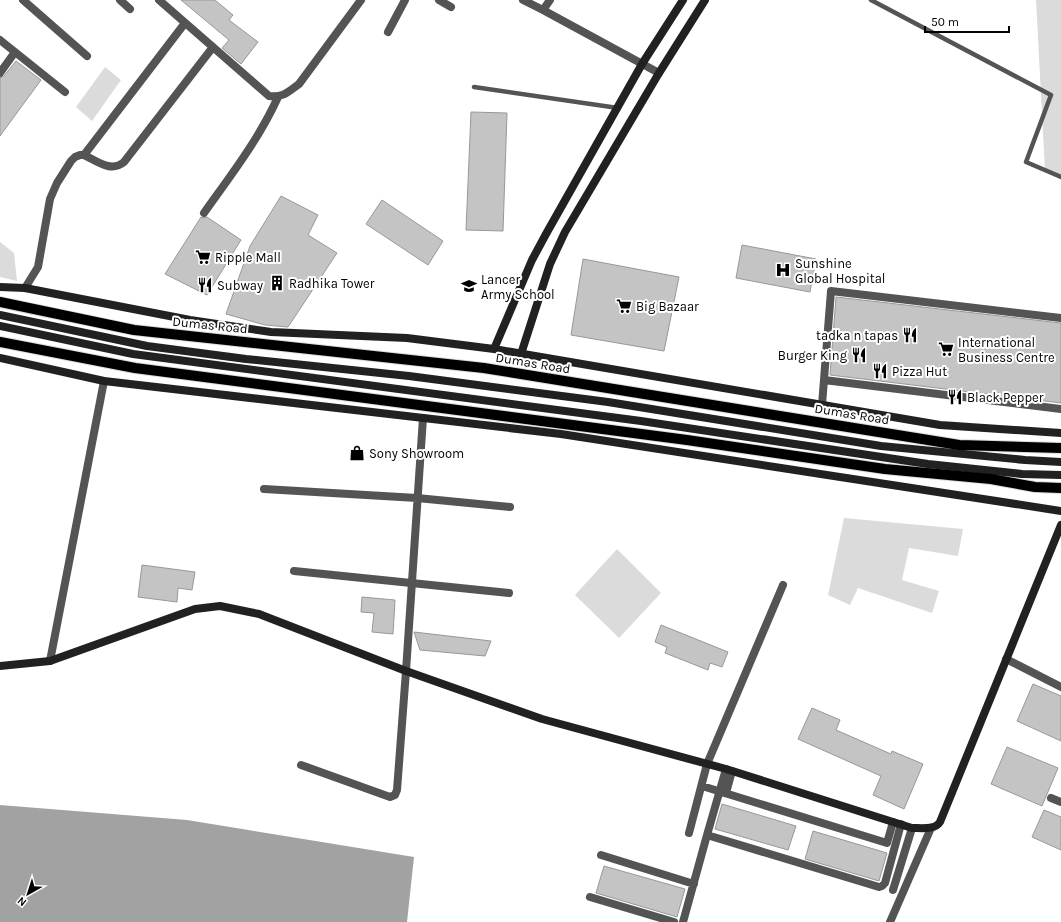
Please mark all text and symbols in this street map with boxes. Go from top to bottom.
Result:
scale bar [925,8,1009,34]
text: 50 m [931,15,959,29]
supermarket icon: Ripple Mall [194,248,212,266]
place label: Ripple Mall [215,250,281,265]
place label: Sunshine Global Hospital [795,256,886,286]
hospital icon: Sunshine Global Hospital [774,261,792,279]
place label: Lancer Army School [481,272,555,302]
building icon: Radhika Tower [268,274,286,292]
restaurant icon: Subway [196,276,214,294]
place label: Radhika Tower [289,276,375,291]
school or university icon: Lancer Army School [460,277,478,295]
place label: Subway [217,278,263,293]
supermarket icon: Big Bazaar [615,297,633,315]
place label: Big Bazaar [636,299,699,314]
street label: Dumas Road [172,314,248,336]
restaurant icon: tadka n tapas [901,326,919,344]
place label: tadka n tapas [816,328,898,343]
place label: International Business Centre [958,335,1055,365]
supermarket icon: International Business Centre [937,340,955,358]
restaurant icon: Burger King [850,346,868,364]
place label: Burger King [778,348,848,363]
street label: Dumas Road [494,350,572,376]
restaurant icon: Pizza Hut [871,362,889,380]
place label: Pizza Hut [892,364,947,379]
restaurant icon: Black Pepper [946,388,964,406]
place label: Black Pepper [967,390,1044,405]
street label: Dumas Road [813,401,891,427]
shop icon: Sony Showroom [348,444,366,462]
place label: Sony Showroom [369,446,464,461]
north arrow [8,874,48,914]
text: N [15,894,29,909]

